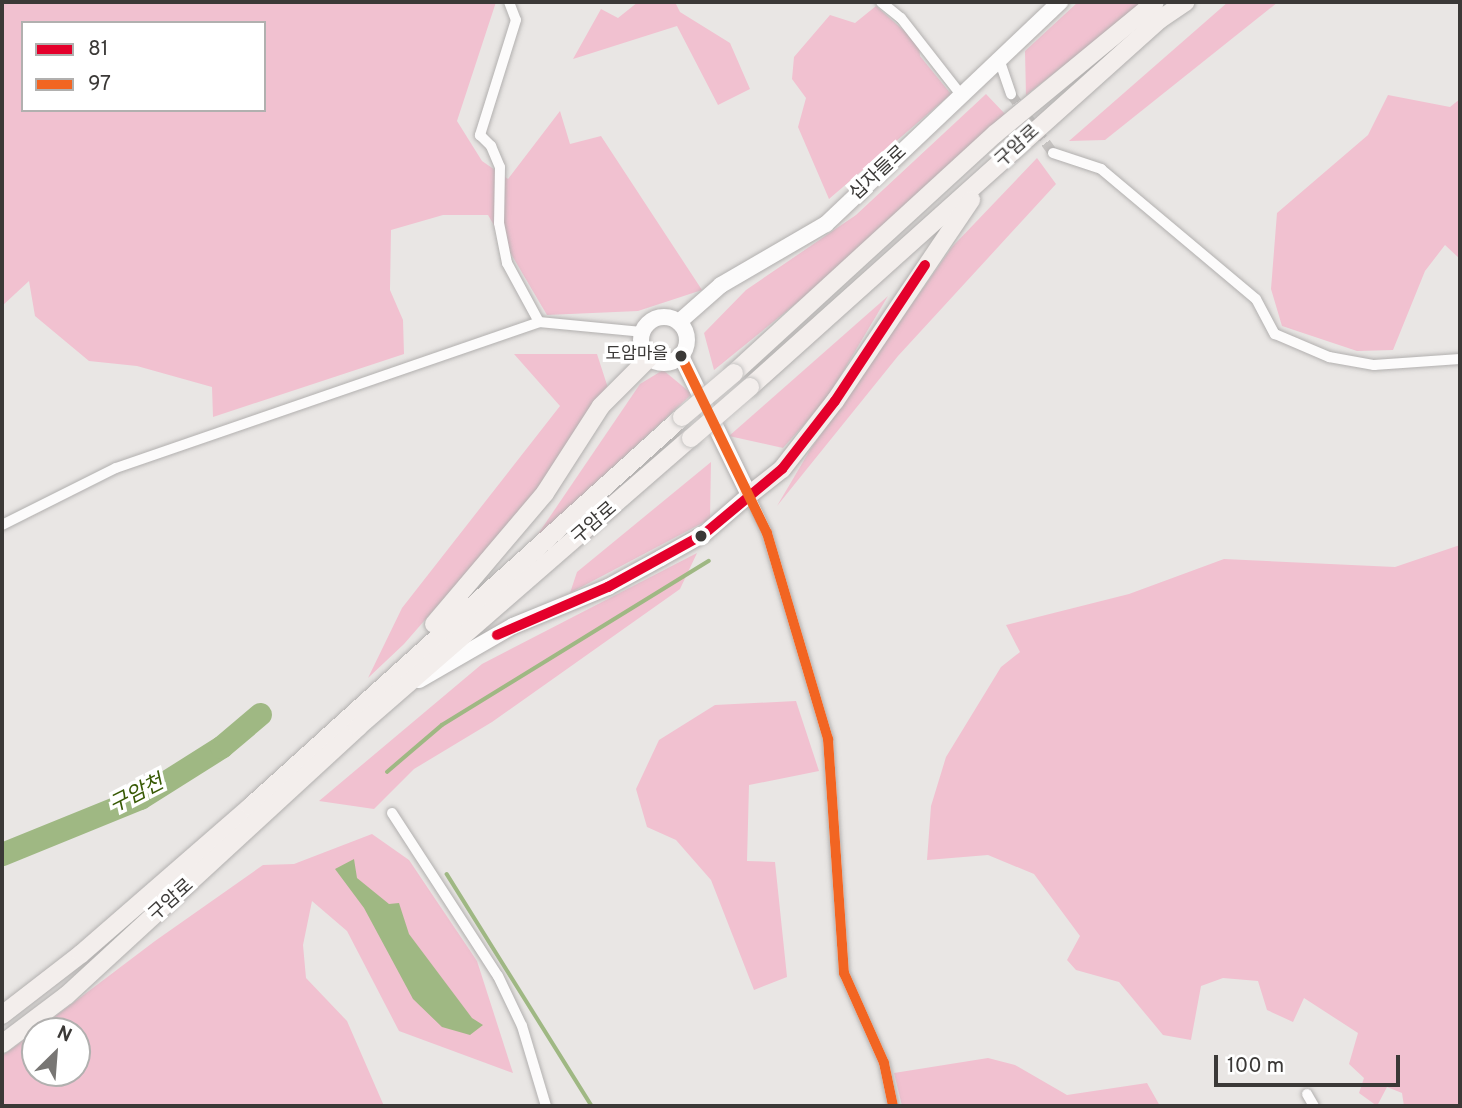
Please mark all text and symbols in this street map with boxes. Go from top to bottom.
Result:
legend [21,21,266,112]
text: 81 [88,36,109,63]
text: 97 [88,71,111,98]
street label: 구암로 [991,121,1045,173]
street label: 십자들로 [846,142,912,206]
place label: 도암마을 [605,346,668,366]
marker: 도암마을 [674,349,688,363]
street label: 구암로 [568,498,622,550]
unlabelled marker [694,529,708,543]
water label: 구암천 [105,771,169,819]
street label: 구암로 [145,875,199,927]
north arrow [21,1017,91,1087]
text: N [53,1021,75,1049]
scale bar [1217,1042,1402,1086]
text: 100 m [1227,1053,1284,1080]

